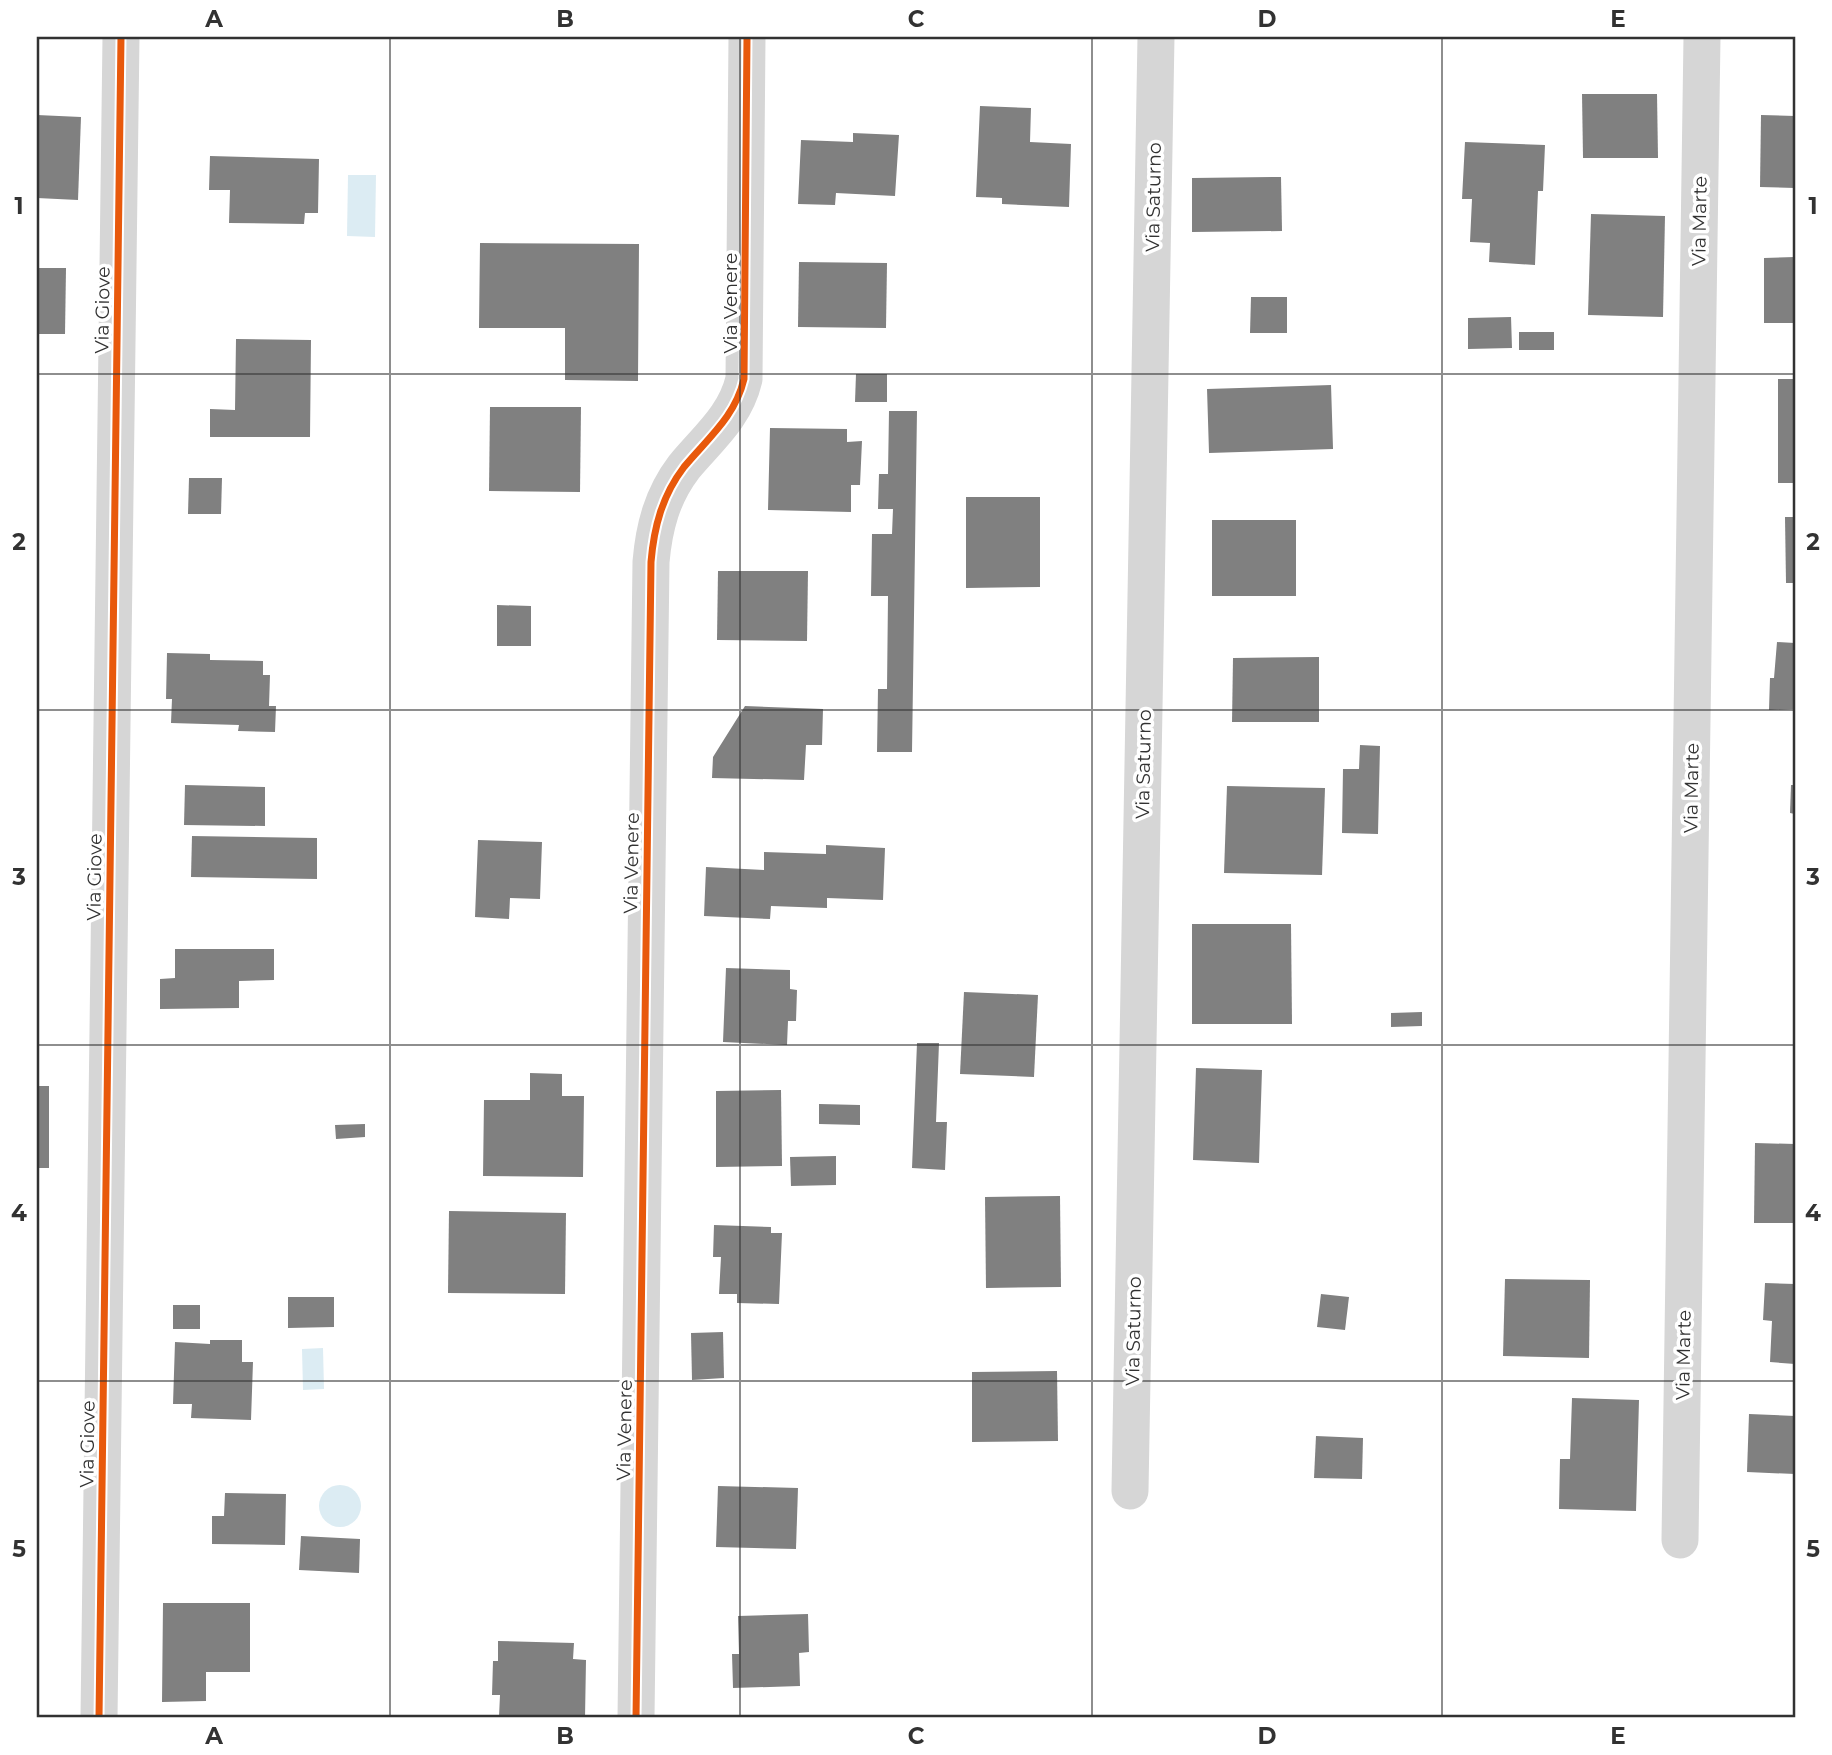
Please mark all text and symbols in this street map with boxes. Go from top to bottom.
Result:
text: A [204,5,223,33]
text: B [556,5,574,33]
text: C [908,5,925,33]
text: D [1258,5,1277,33]
text: E [1610,5,1626,33]
street label: Via Saturno [1141,142,1166,252]
street label: Via Marte [1687,176,1712,266]
text: 1 [14,192,24,220]
text: 1 [1808,192,1818,220]
street label: Via Venere [719,252,742,354]
street label: Via Giove [90,266,115,354]
text: 2 [12,528,26,556]
text: 2 [1806,528,1820,556]
street label: Via Saturno [1131,709,1156,819]
street label: Via Marte [1679,743,1704,833]
street label: Via Venere [619,812,644,914]
street label: Via Giove [82,833,107,921]
text: 3 [11,863,26,891]
text: 3 [1805,863,1820,891]
text: 4 [11,1199,27,1227]
text: 4 [1805,1199,1821,1227]
street label: Via Saturno [1121,1276,1146,1386]
street label: Via Marte [1671,1310,1696,1400]
street label: Via Venere [612,1379,637,1481]
street label: Via Giove [75,1400,100,1488]
text: 5 [12,1535,26,1563]
text: 5 [1806,1535,1820,1563]
text: A [204,1722,223,1750]
text: B [556,1722,574,1750]
text: C [908,1722,925,1750]
text: D [1258,1722,1277,1750]
text: E [1610,1722,1626,1750]

